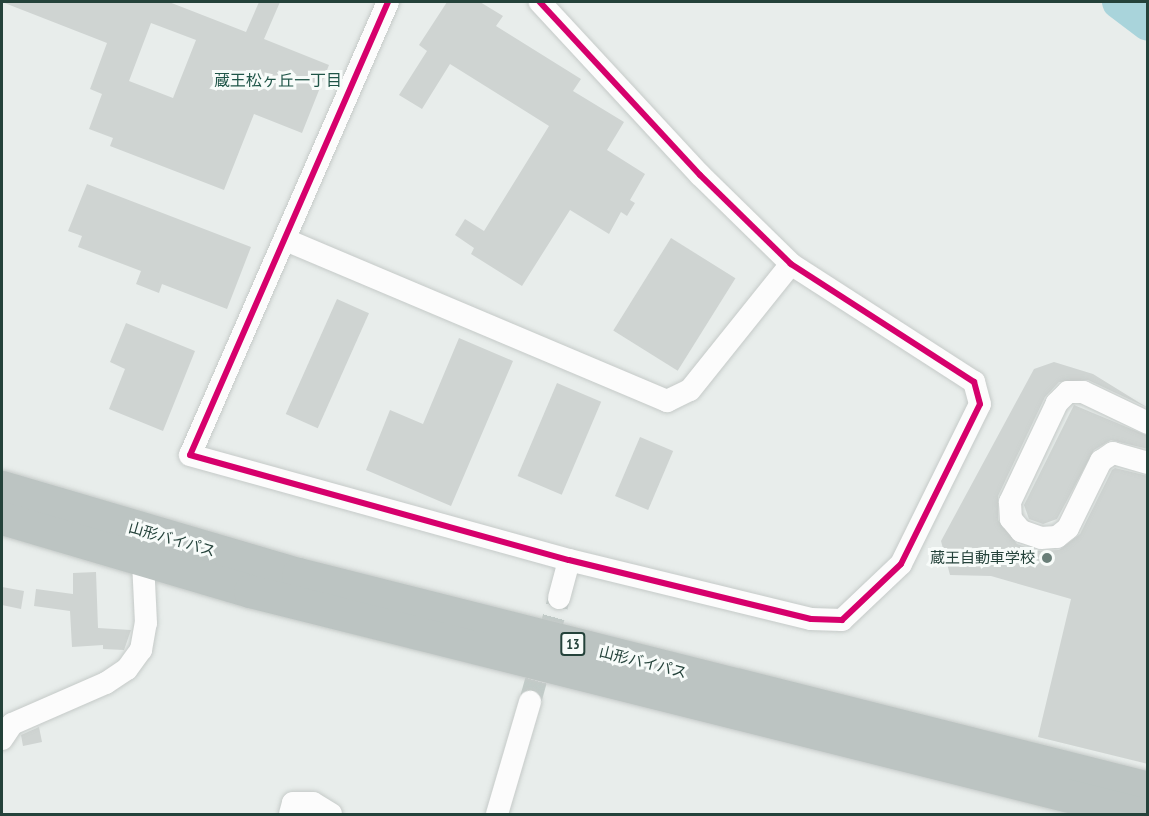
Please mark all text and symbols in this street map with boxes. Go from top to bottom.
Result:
district label: 蔵王松ヶ丘一丁目 [214,70,342,90]
street label: 山形バイパス [126,518,218,560]
place label: 蔵王自動車学校 [930,549,1035,567]
marker: 蔵王自動車学校 [1040,551,1054,565]
road number: 13 [560,633,586,655]
street label: 山形バイパス [597,642,689,682]

